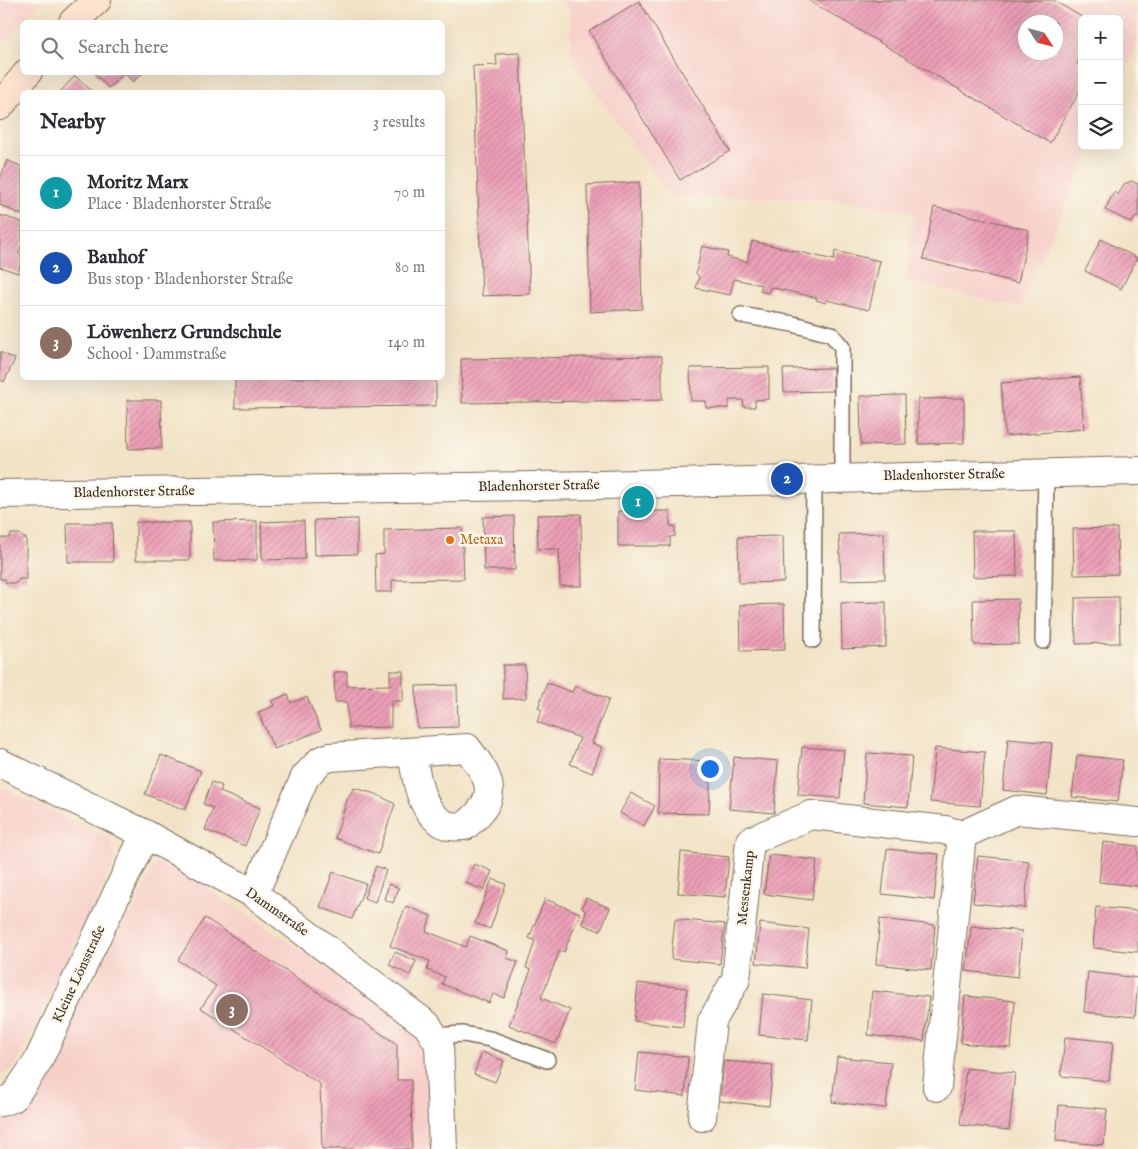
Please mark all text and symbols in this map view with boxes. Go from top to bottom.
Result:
north arrow [1018,15,1063,60]
map controls [1078,15,1123,150]
button: + [1078,15,1123,60]
search box [20,20,445,75]
icon: search [38,34,66,62]
text: Search here [78,36,169,60]
button: − [1078,60,1123,105]
button: layers [1078,105,1123,150]
text: Nearby [40,109,105,136]
text: 3 results [373,113,425,133]
text: Moritz Marx [87,171,189,195]
text: 1 [53,183,59,203]
text: 70 m [394,183,425,203]
text: Place · Bladenhorster Straße [87,195,271,215]
text: Bauhof [87,246,145,270]
text: 2 [52,258,60,278]
text: 80 m [395,258,425,278]
text: Bus stop · Bladenhorster Straße [87,270,293,290]
text: Löwenherz Grundschule [87,321,281,345]
text: 3 [53,333,59,353]
text: 140 m [387,333,425,353]
text: School · Dammstraße [87,345,227,365]
pin: 2 [771,460,803,498]
street label: Bladenhorster Straße [883,465,1006,485]
street label: Bladenhorster Straße [478,476,601,496]
street label: Bladenhorster Straße [73,482,196,502]
pin: 1 [622,483,654,521]
place label: Metaxa [460,531,504,549]
marker: Metaxa [444,534,456,546]
your location [697,756,723,782]
street label: Messenkamp [733,849,759,926]
street label: Dammstraße [242,884,313,941]
street label: Kleine Lönsstraße [49,922,110,1026]
pin: 3 [216,991,248,1029]

